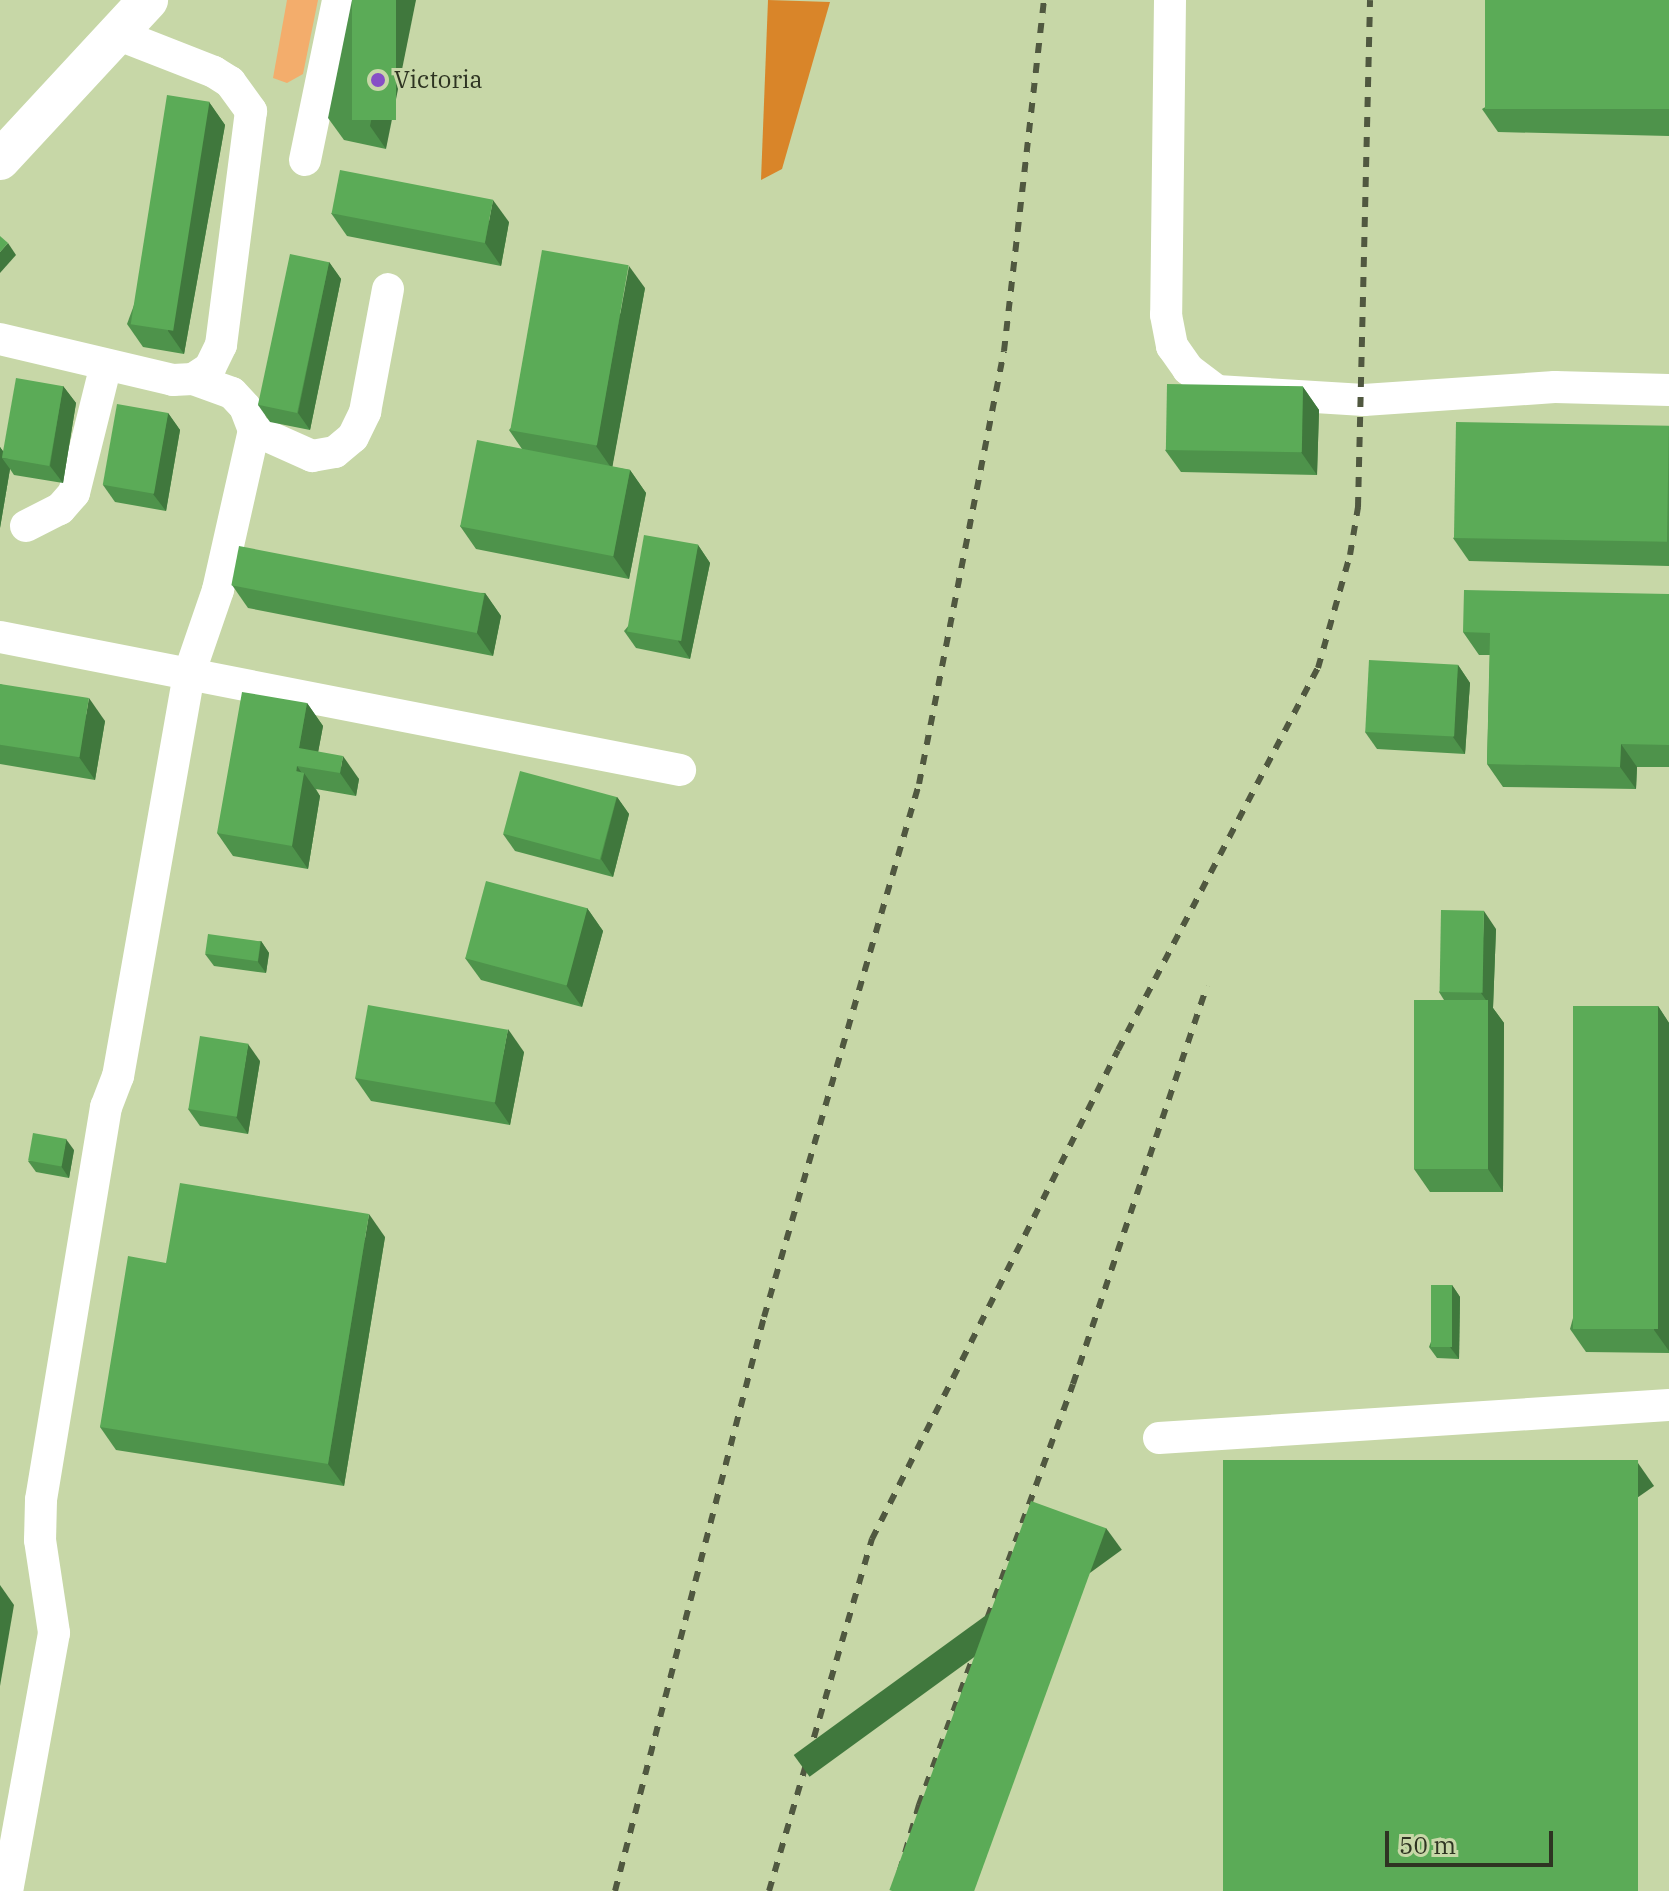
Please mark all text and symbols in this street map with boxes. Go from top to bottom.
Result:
place label: Victoria [394,66,483,94]
marker: Victoria [369,71,387,89]
scale bar [1389,1815,1557,1865]
text: 50 m [1399,1829,1456,1861]

